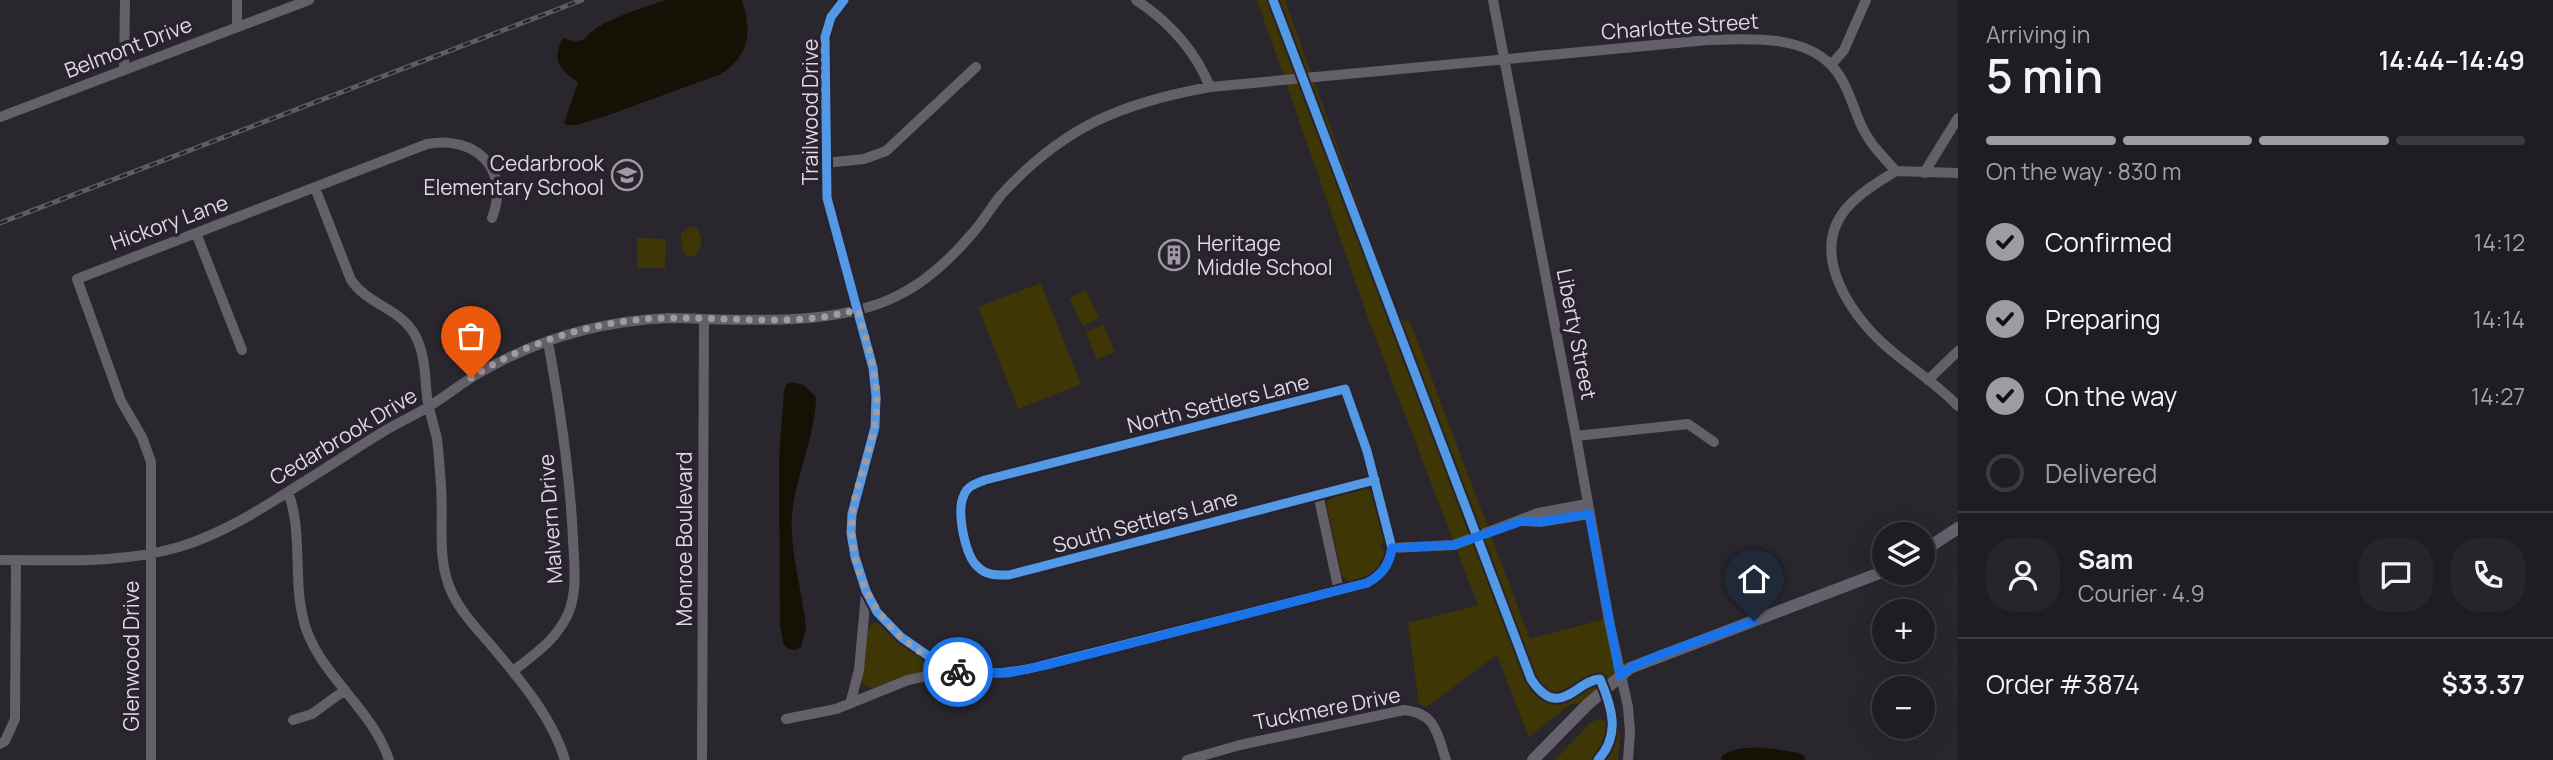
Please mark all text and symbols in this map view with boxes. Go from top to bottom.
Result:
street label: Charlotte Street [1600,7,1760,45]
street label: Belmont Drive [60,10,196,84]
text: Arriving in [1986,18,2091,50]
street label: Trailwood Drive [796,39,824,185]
text: 14:44–14:49 [2378,42,2525,78]
text: 5 min [1986,44,2103,107]
place label: Cedarbrook Elementary School [423,149,605,201]
text: On the way · 830 m [1986,155,2182,187]
school or university icon: Cedarbrook Elementary School [610,158,644,192]
street label: Hickory Lane [106,188,232,256]
icon: check [1986,223,2024,261]
text: Confirmed [2045,224,2172,260]
text: 14:12 [2474,226,2525,258]
place label: Heritage Middle School [1197,229,1333,281]
building icon: Heritage Middle School [1157,238,1191,272]
street label: Liberty Street [1551,266,1603,402]
icon: check [1986,300,2024,338]
text: Preparing [2045,301,2161,337]
text: 14:14 [2473,303,2525,335]
pin [441,306,501,378]
icon: bag [452,317,490,355]
street label: North Settlers Lane [1124,367,1312,439]
icon: check [1986,377,2024,415]
text: On the way [2045,378,2177,414]
text: 14:27 [2471,380,2525,412]
street label: Cedarbrook Drive [264,381,422,491]
street label: Monroe Boulevard [670,452,698,626]
street label: Malvern Drive [531,453,569,585]
text: Delivered [2045,455,2157,491]
street label: South Settlers Lane [1049,483,1241,559]
map controls [1872,522,1935,739]
button: layers [1872,522,1935,585]
button: person [1986,538,2060,612]
button: chat [2359,538,2433,612]
button: phone [2451,538,2525,612]
text: Sam [2078,541,2133,577]
pin [1724,549,1784,621]
icon: home [1735,560,1773,598]
text: Courier · 4.9 [2078,577,2205,609]
street label: Glenwood Drive [117,581,145,731]
button: + [1872,599,1935,662]
courier [923,637,993,707]
icon: bike [939,653,977,691]
text: Order #3874 [1986,666,2140,702]
text: $33.37 [2442,666,2525,702]
button: − [1872,676,1935,739]
street label: Tuckmere Drive [1251,680,1403,736]

